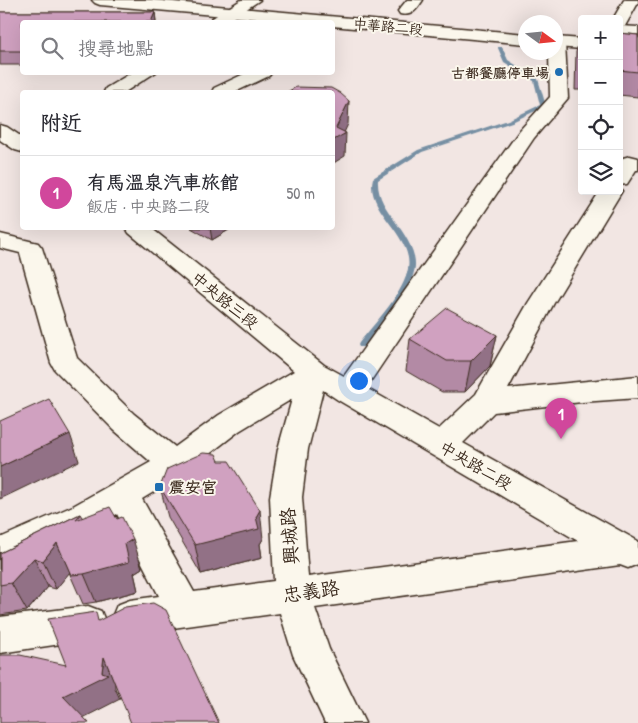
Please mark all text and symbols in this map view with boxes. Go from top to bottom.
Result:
street label: 中華路二段 [352,13,424,39]
north arrow [518,15,563,60]
map controls [578,15,623,195]
button: + [578,15,623,60]
search box [20,20,335,75]
icon: search [38,34,66,62]
text: 搜尋地點 [78,35,154,61]
button: − [578,60,623,105]
place label: 古都餐廳停車場 [451,63,549,82]
marker: 古都餐廳停車場 [553,66,565,78]
button: locate [578,105,623,150]
text: 附近 [40,108,82,137]
button: layers [578,150,623,195]
text: 有馬溫泉汽車旅館 [87,169,239,195]
text: 1 [53,182,59,204]
text: 50 m [287,182,315,204]
text: 飯店 · 中央路二段 [87,195,210,217]
street label: 中央路三段 [187,266,263,334]
your location [346,368,372,394]
pin: 1 [545,398,577,439]
street label: 中央路二段 [436,435,516,495]
place label: 震安宮 [169,476,217,498]
marker: 震安宮 [153,481,165,493]
street label: 興城路 [274,507,304,565]
street label: 忠義路 [281,574,341,608]

